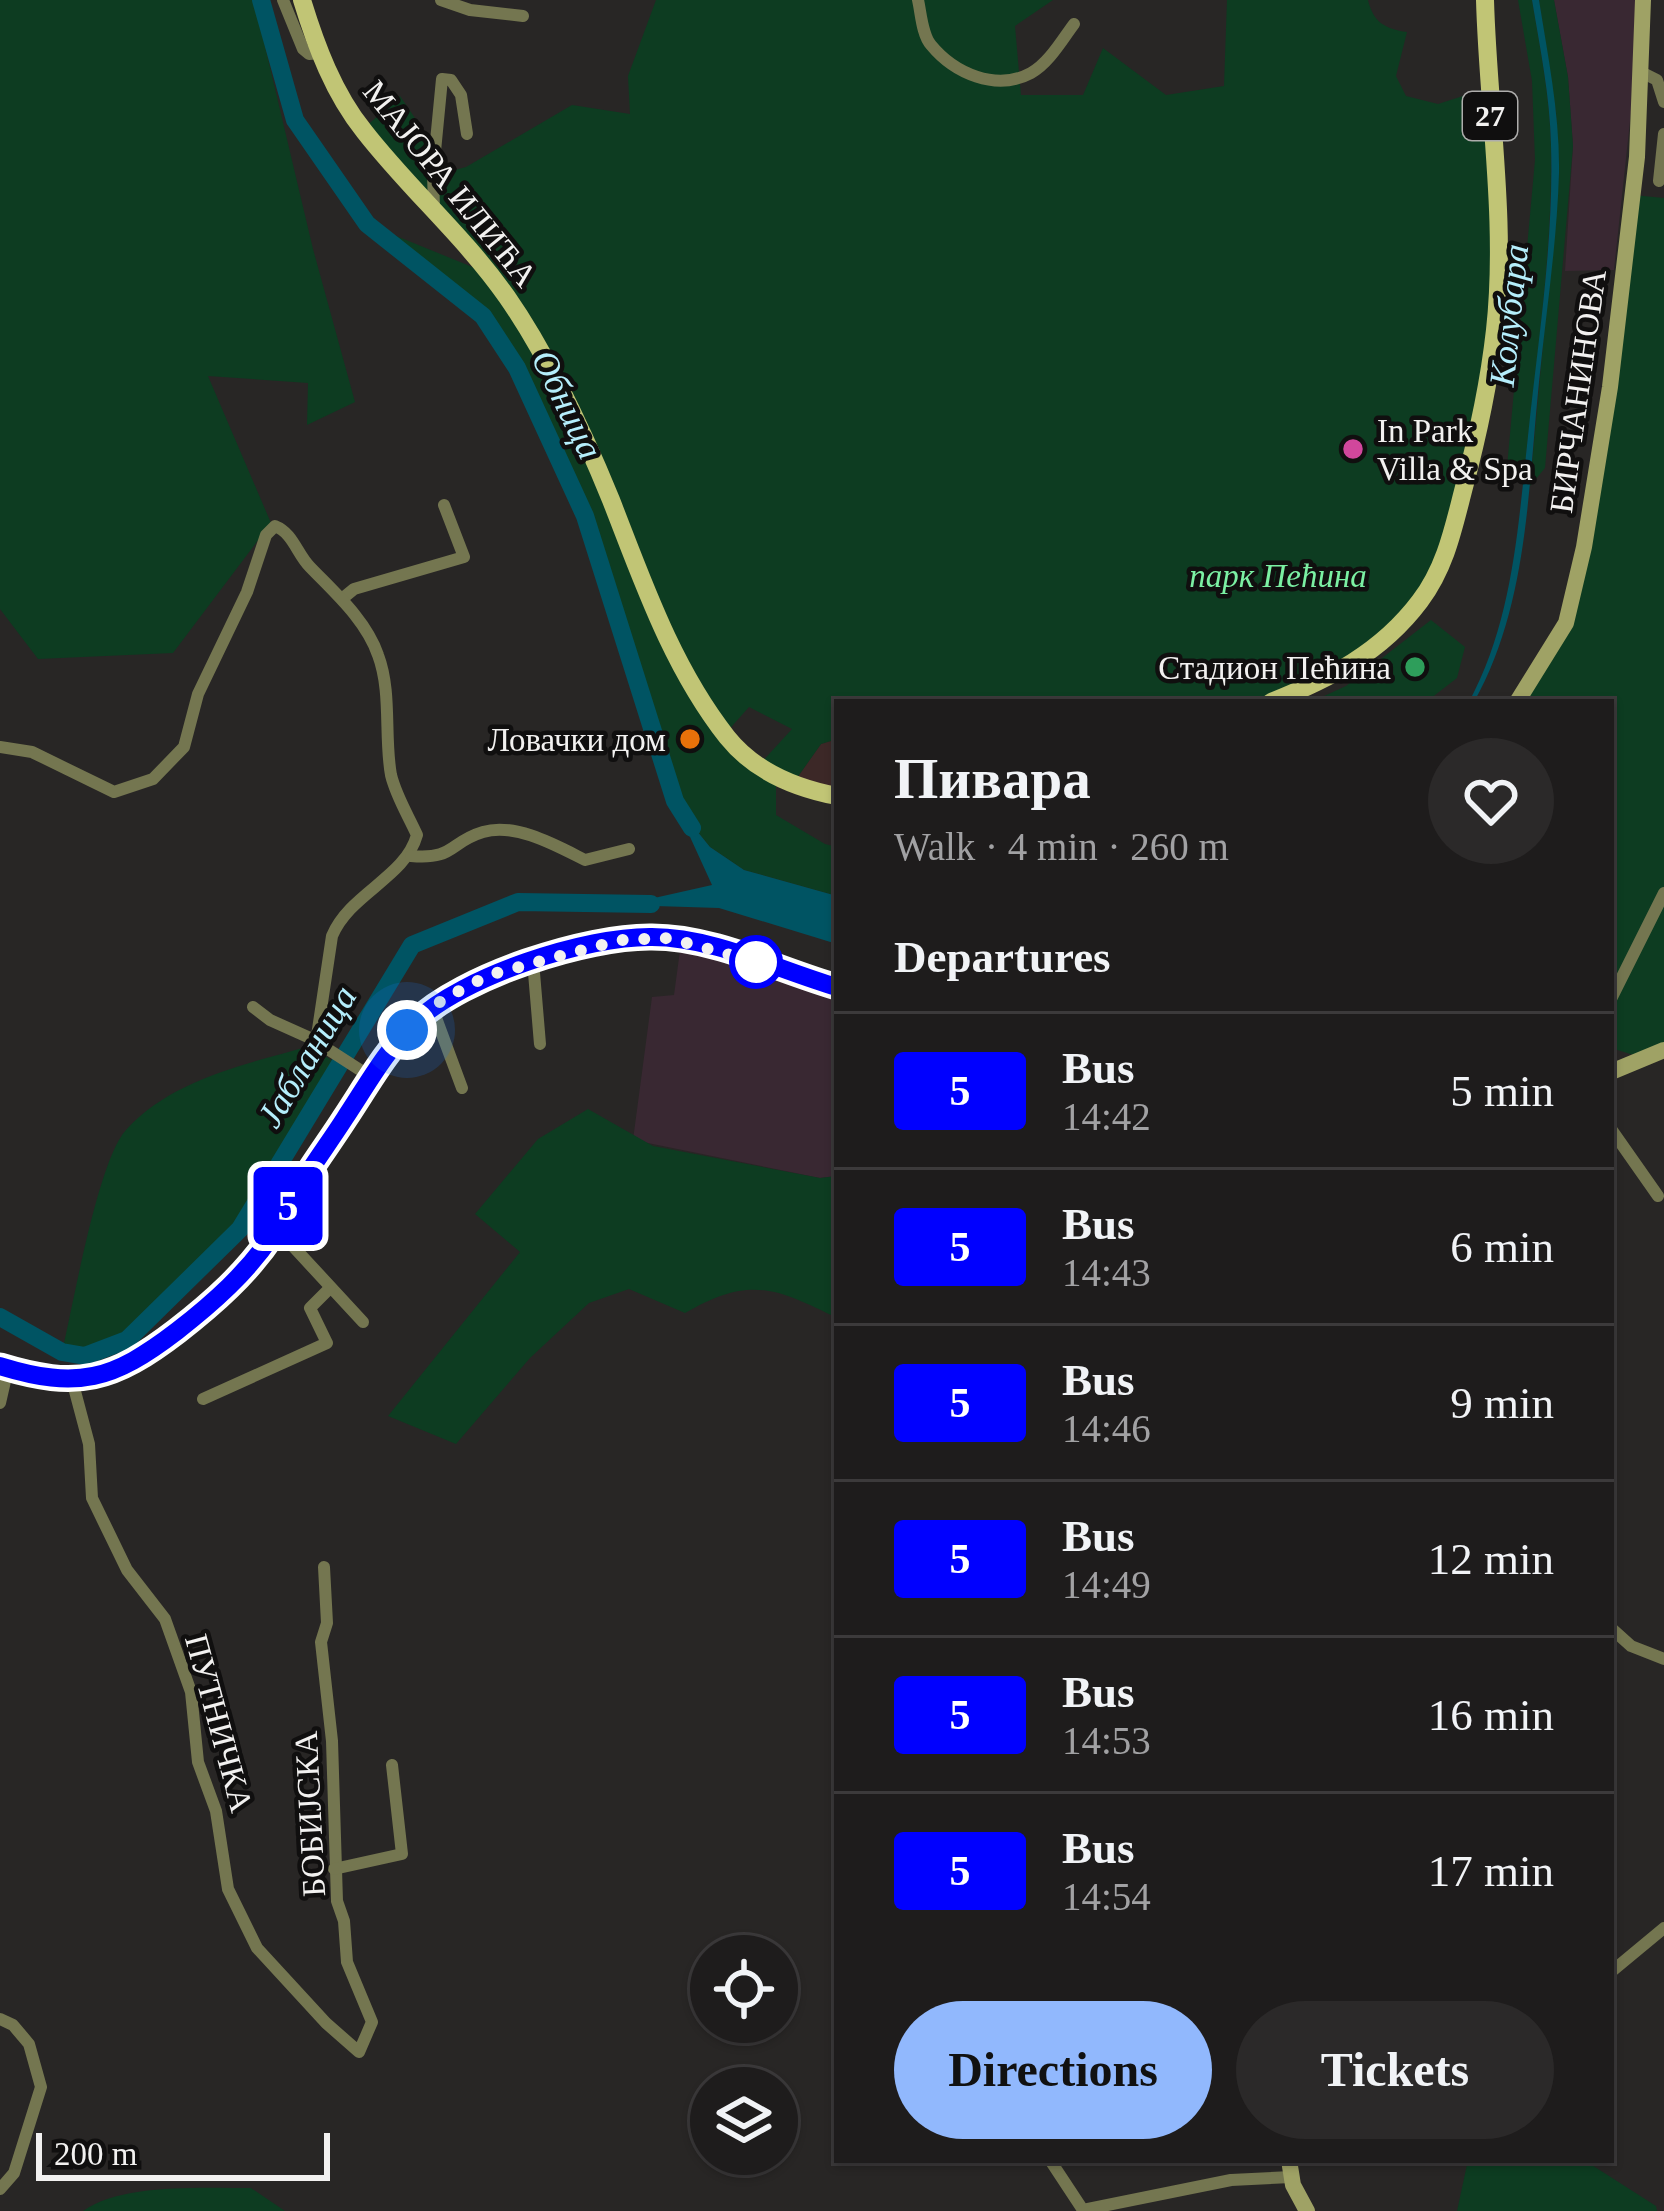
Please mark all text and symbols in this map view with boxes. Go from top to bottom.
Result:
street label: МАЈОРА ИЛИЋА [356,73,544,294]
road number: 27 [1463,92,1517,140]
water label: Колубара [1482,242,1536,389]
street label: БИРЧАНИНОВА [1543,267,1613,515]
water label: Обница [524,343,611,466]
place label: In Park Villa & Spa [1377,413,1533,487]
marker: In Park Villa & Spa [1340,436,1366,462]
park label: парк Пећина [1189,558,1367,594]
place label: Стадион Пећина [1158,650,1391,686]
marker: Стадион Пећина [1402,654,1428,680]
place label: Ловачки дом [487,722,666,758]
marker: Ловачки дом [677,726,703,752]
button: heart [1428,738,1554,864]
text: Пивара [894,747,1091,810]
text: Walk · 4 min · 260 m [894,825,1229,868]
text: Departures [894,932,1111,982]
unlabelled marker [731,937,781,987]
water label: Јабланица [249,979,365,1134]
your location [377,1000,437,1060]
text: Bus [1062,1043,1135,1093]
text: 5 min [1450,1066,1554,1116]
text: 5 [950,1068,971,1114]
text: 14:42 [1062,1095,1151,1138]
line badge: 5 [249,1167,327,1245]
text: 5 [278,1183,299,1229]
text: Bus [1062,1199,1135,1249]
text: 6 min [1450,1222,1554,1272]
text: 5 [950,1224,971,1270]
text: 14:43 [1062,1251,1151,1294]
text: Bus [1062,1355,1135,1405]
text: 9 min [1450,1378,1554,1428]
text: 5 [950,1380,971,1426]
text: 14:46 [1062,1407,1151,1450]
text: Bus [1062,1511,1135,1561]
text: 12 min [1428,1534,1554,1584]
text: 5 [950,1536,971,1582]
text: 14:49 [1062,1563,1151,1606]
street label: ПУТНИЧКА [178,1631,260,1816]
text: Bus [1062,1667,1135,1717]
text: 16 min [1428,1690,1554,1740]
text: 5 [950,1692,971,1738]
text: 14:53 [1062,1719,1151,1762]
street label: БОБИЈСКА [288,1730,332,1898]
text: Bus [1062,1823,1135,1873]
text: 17 min [1428,1846,1554,1896]
text: 5 [950,1848,971,1894]
text: 14:54 [1062,1875,1151,1918]
map controls [690,1935,798,2175]
button: locate [690,1935,798,2043]
button: Directions [894,2001,1212,2139]
button: Tickets [1236,2001,1554,2139]
button: layers [690,2067,798,2175]
scale bar [36,2127,330,2180]
text: 200 m [54,2136,137,2172]

